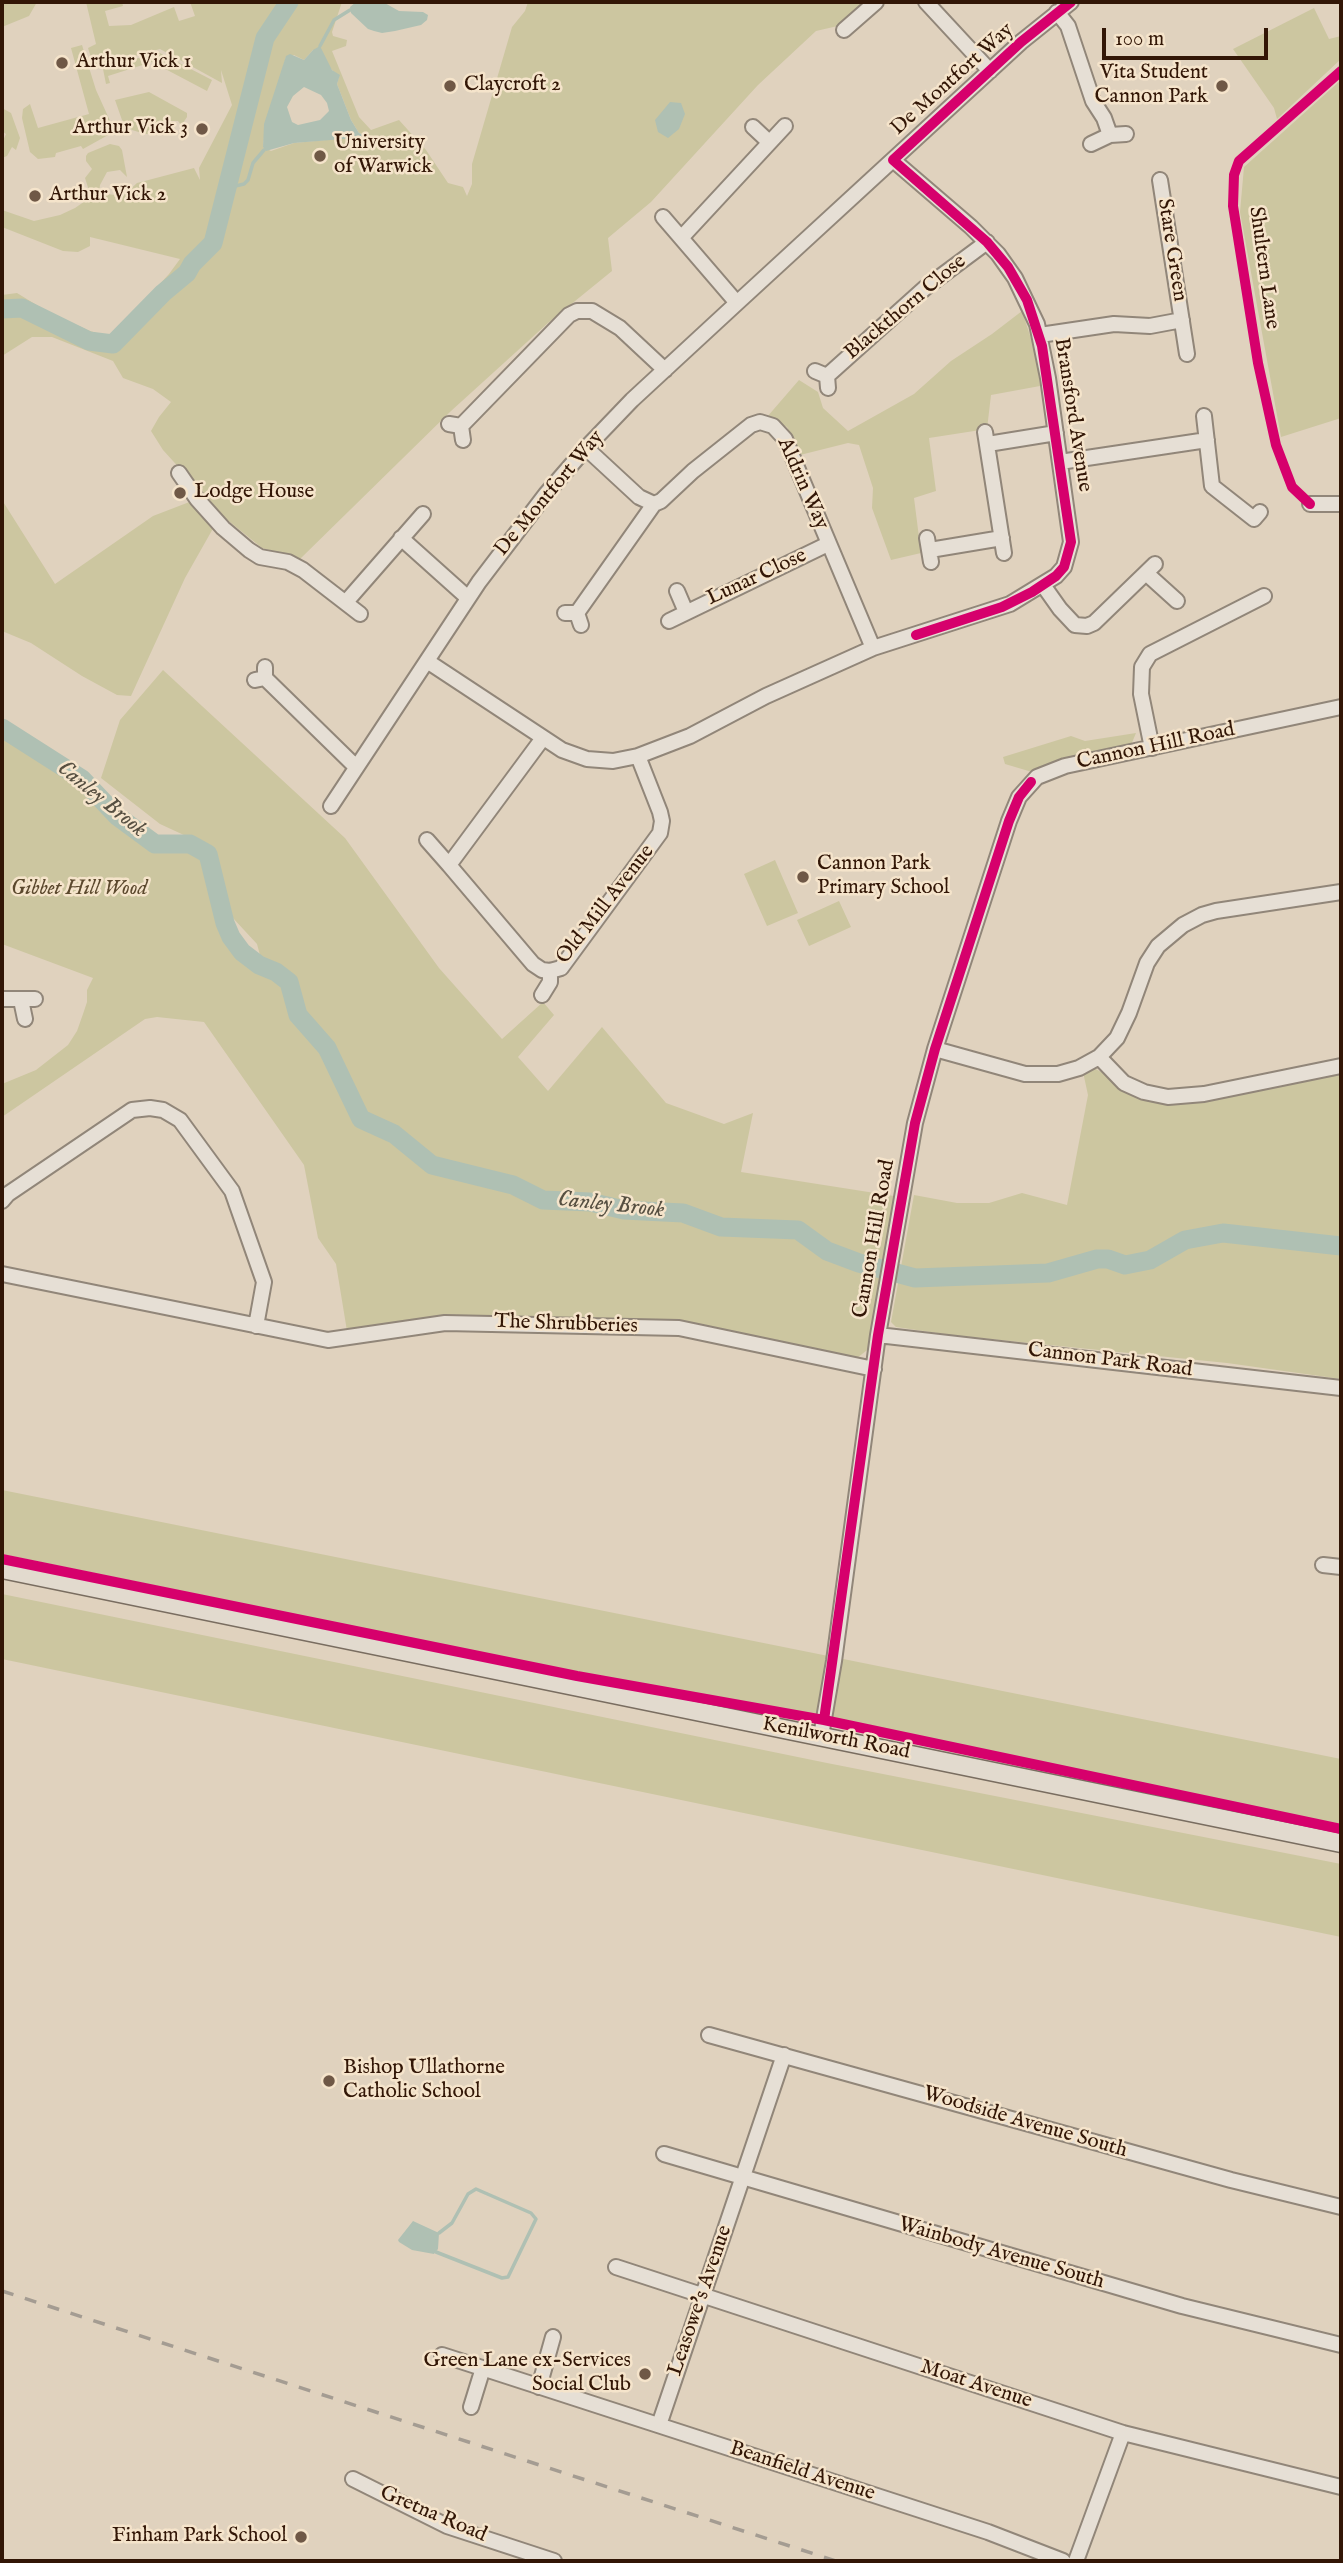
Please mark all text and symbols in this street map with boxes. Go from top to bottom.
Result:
scale bar [1105,14,1271,58]
street label: De Montfort Way [886,18,1020,142]
text: 100 m [1115,26,1164,53]
place label: Arthur Vick 1 [76,50,191,76]
marker: Arthur Vick 1 [54,55,70,71]
place label: Vita Student Cannon Park [1095,61,1208,111]
place label: Claycroft 2 [464,73,561,99]
marker: Claycroft 2 [442,78,458,94]
marker: Vita Student Cannon Park [1214,78,1230,94]
place label: Arthur Vick 3 [73,116,188,142]
marker: Arthur Vick 3 [194,121,210,137]
place label: University of Warwick [334,131,433,181]
marker: University of Warwick [312,148,328,164]
place label: Arthur Vick 2 [49,183,166,209]
marker: Arthur Vick 2 [27,188,43,204]
street label: Stare Green [1150,197,1192,303]
street label: Shultern Lane [1242,205,1284,331]
street label: Blackthorn Close [840,250,972,366]
street label: Bransford Avenue [1047,336,1097,494]
street label: De Montfort Way [490,426,610,562]
street label: Aldrin Way [771,434,833,534]
place label: Lodge House [194,480,314,506]
marker: Lodge House [172,485,188,501]
street label: Lunar Close [703,544,811,612]
street label: Cannon Hill Road [1075,718,1237,776]
water label: Canley Brook [51,756,151,844]
street label: Old Mill Avenue [552,840,660,970]
place label: Cannon Park Primary School [817,852,950,902]
marker: Cannon Park Primary School [795,869,811,885]
park label: Gibbet Hill Wood [11,877,147,903]
street label: Cannon Hill Road [849,1158,901,1320]
water label: Canley Brook [556,1187,666,1225]
street label: The Shrubberies [494,1310,638,1340]
street label: Cannon Park Road [1026,1338,1194,1384]
street label: Kenilworth Road [760,1712,912,1766]
place label: Bishop Ullathorne Catholic School [343,2056,505,2106]
marker: Bishop Ullathorne Catholic School [321,2073,337,2089]
street label: Woodside Avenue South [920,2082,1130,2164]
street label: Wainbody Avenue South [895,2213,1107,2295]
street label: Leasowe's Avenue [663,2222,739,2380]
place label: Green Lane ex-Services Social Club [424,2349,631,2399]
street label: Moat Avenue [917,2355,1035,2415]
marker: Green Lane ex-Services Social Club [637,2366,653,2382]
street label: Beanfield Avenue [726,2437,878,2507]
street label: Gretna Road [376,2481,490,2549]
place label: Finham Park School [112,2524,287,2550]
marker: Finham Park School [293,2529,309,2545]

